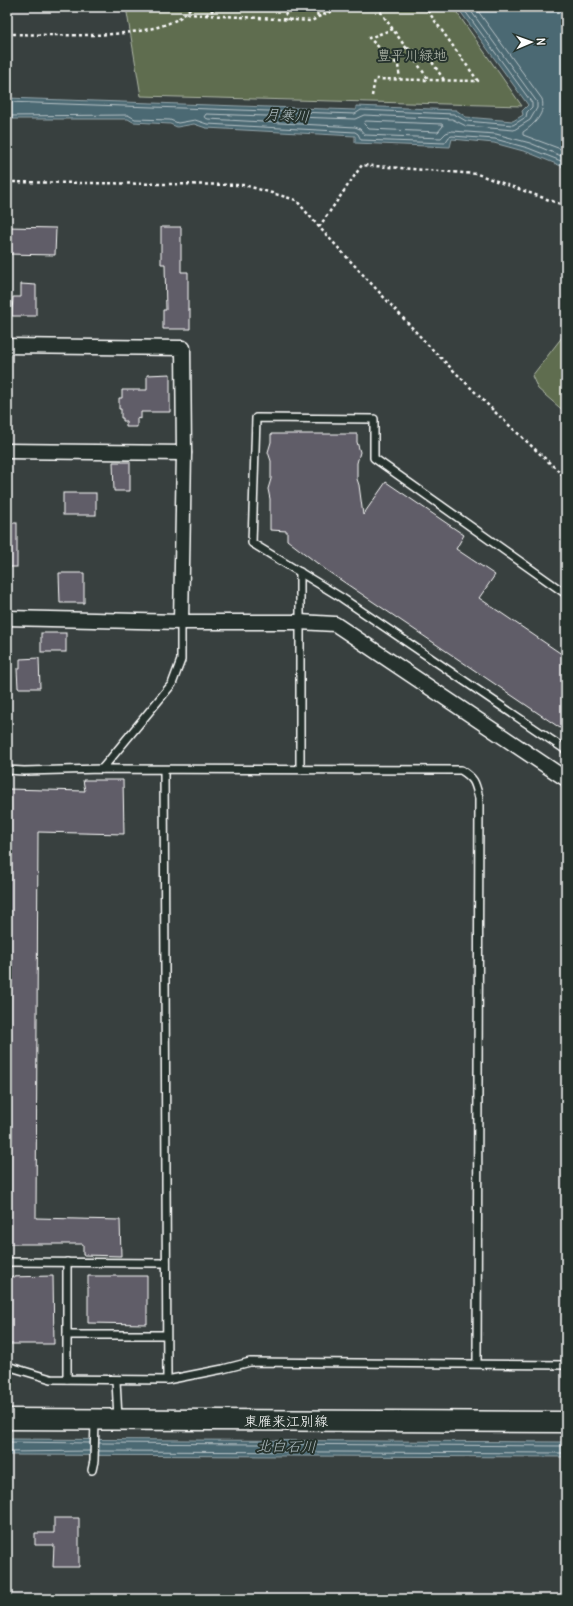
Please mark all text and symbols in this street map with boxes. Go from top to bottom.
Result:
north arrow [511,22,551,62]
text: N [534,38,548,46]
park label: 豊平川緑地 [377,46,447,64]
water label: 月寒川 [264,104,310,126]
street label: 東雁来江別線 [244,1412,328,1430]
water label: 北白石川 [256,1436,316,1456]

